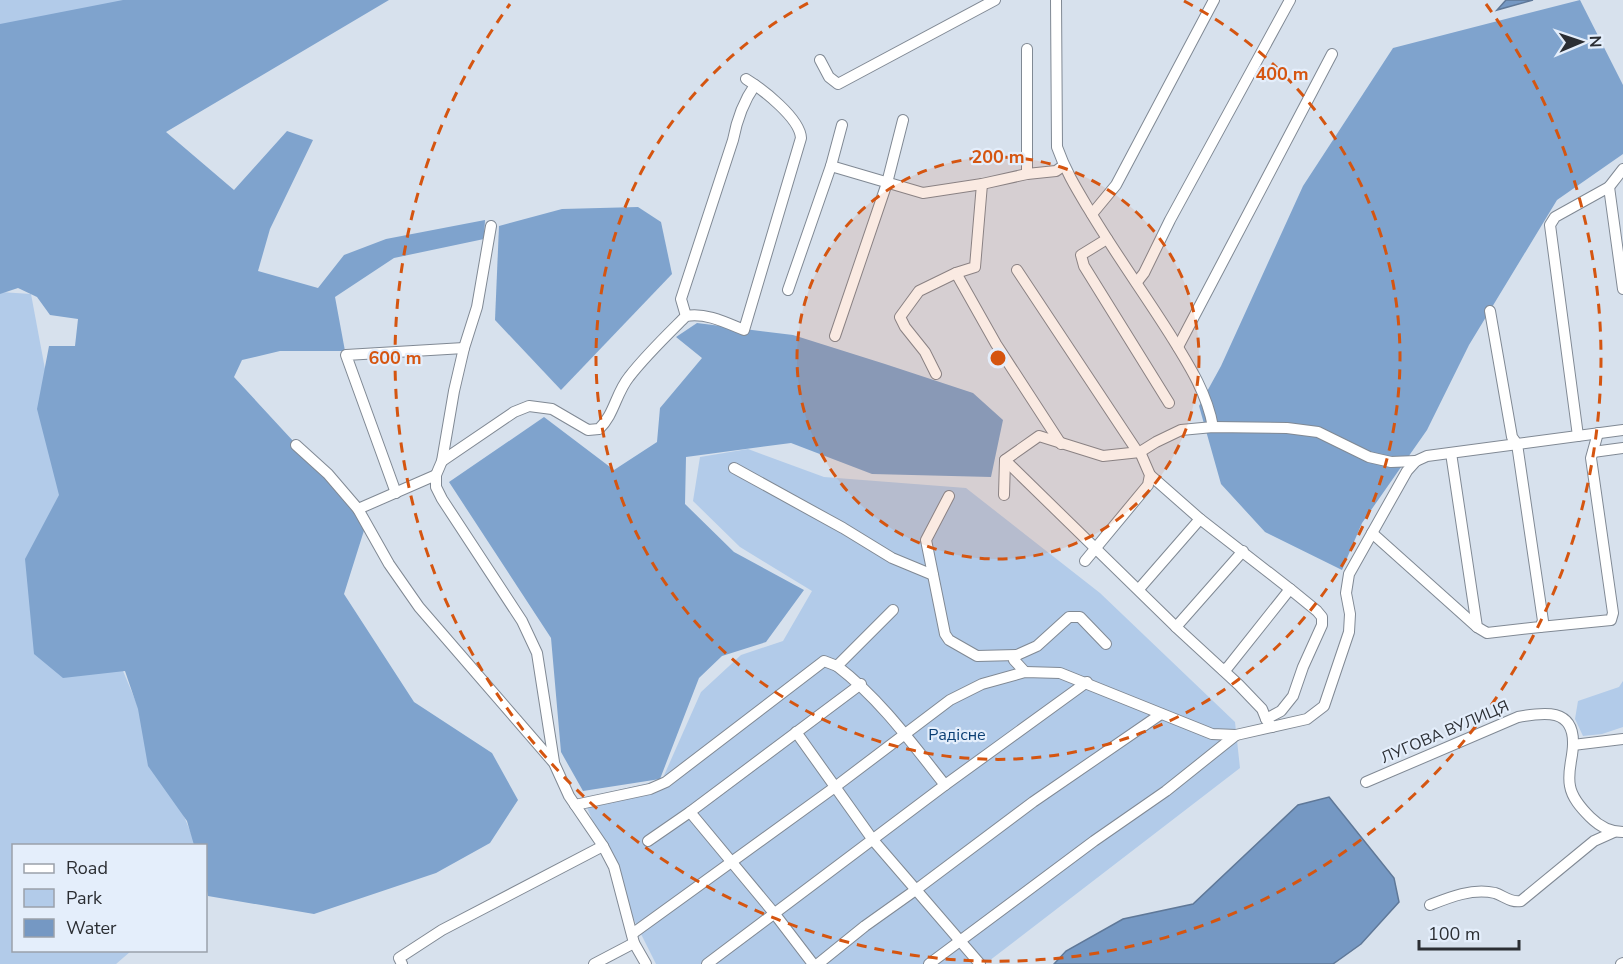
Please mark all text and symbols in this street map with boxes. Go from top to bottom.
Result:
north arrow [1551,12,1611,72]
text: N [1584,35,1606,48]
text: 400 m [1255,62,1309,86]
text: 200 m [971,145,1025,169]
text: 600 m [368,346,422,370]
centre of rings [988,348,1008,368]
street label: ЛУГОВА ВУЛИЦЯ [1378,695,1512,769]
park label: Радісне [928,724,986,746]
legend [12,844,207,952]
text: Road [66,856,108,880]
text: Park [66,886,103,910]
scale bar [1419,913,1520,951]
text: Water [66,916,117,940]
text: 100 m [1428,922,1480,946]

